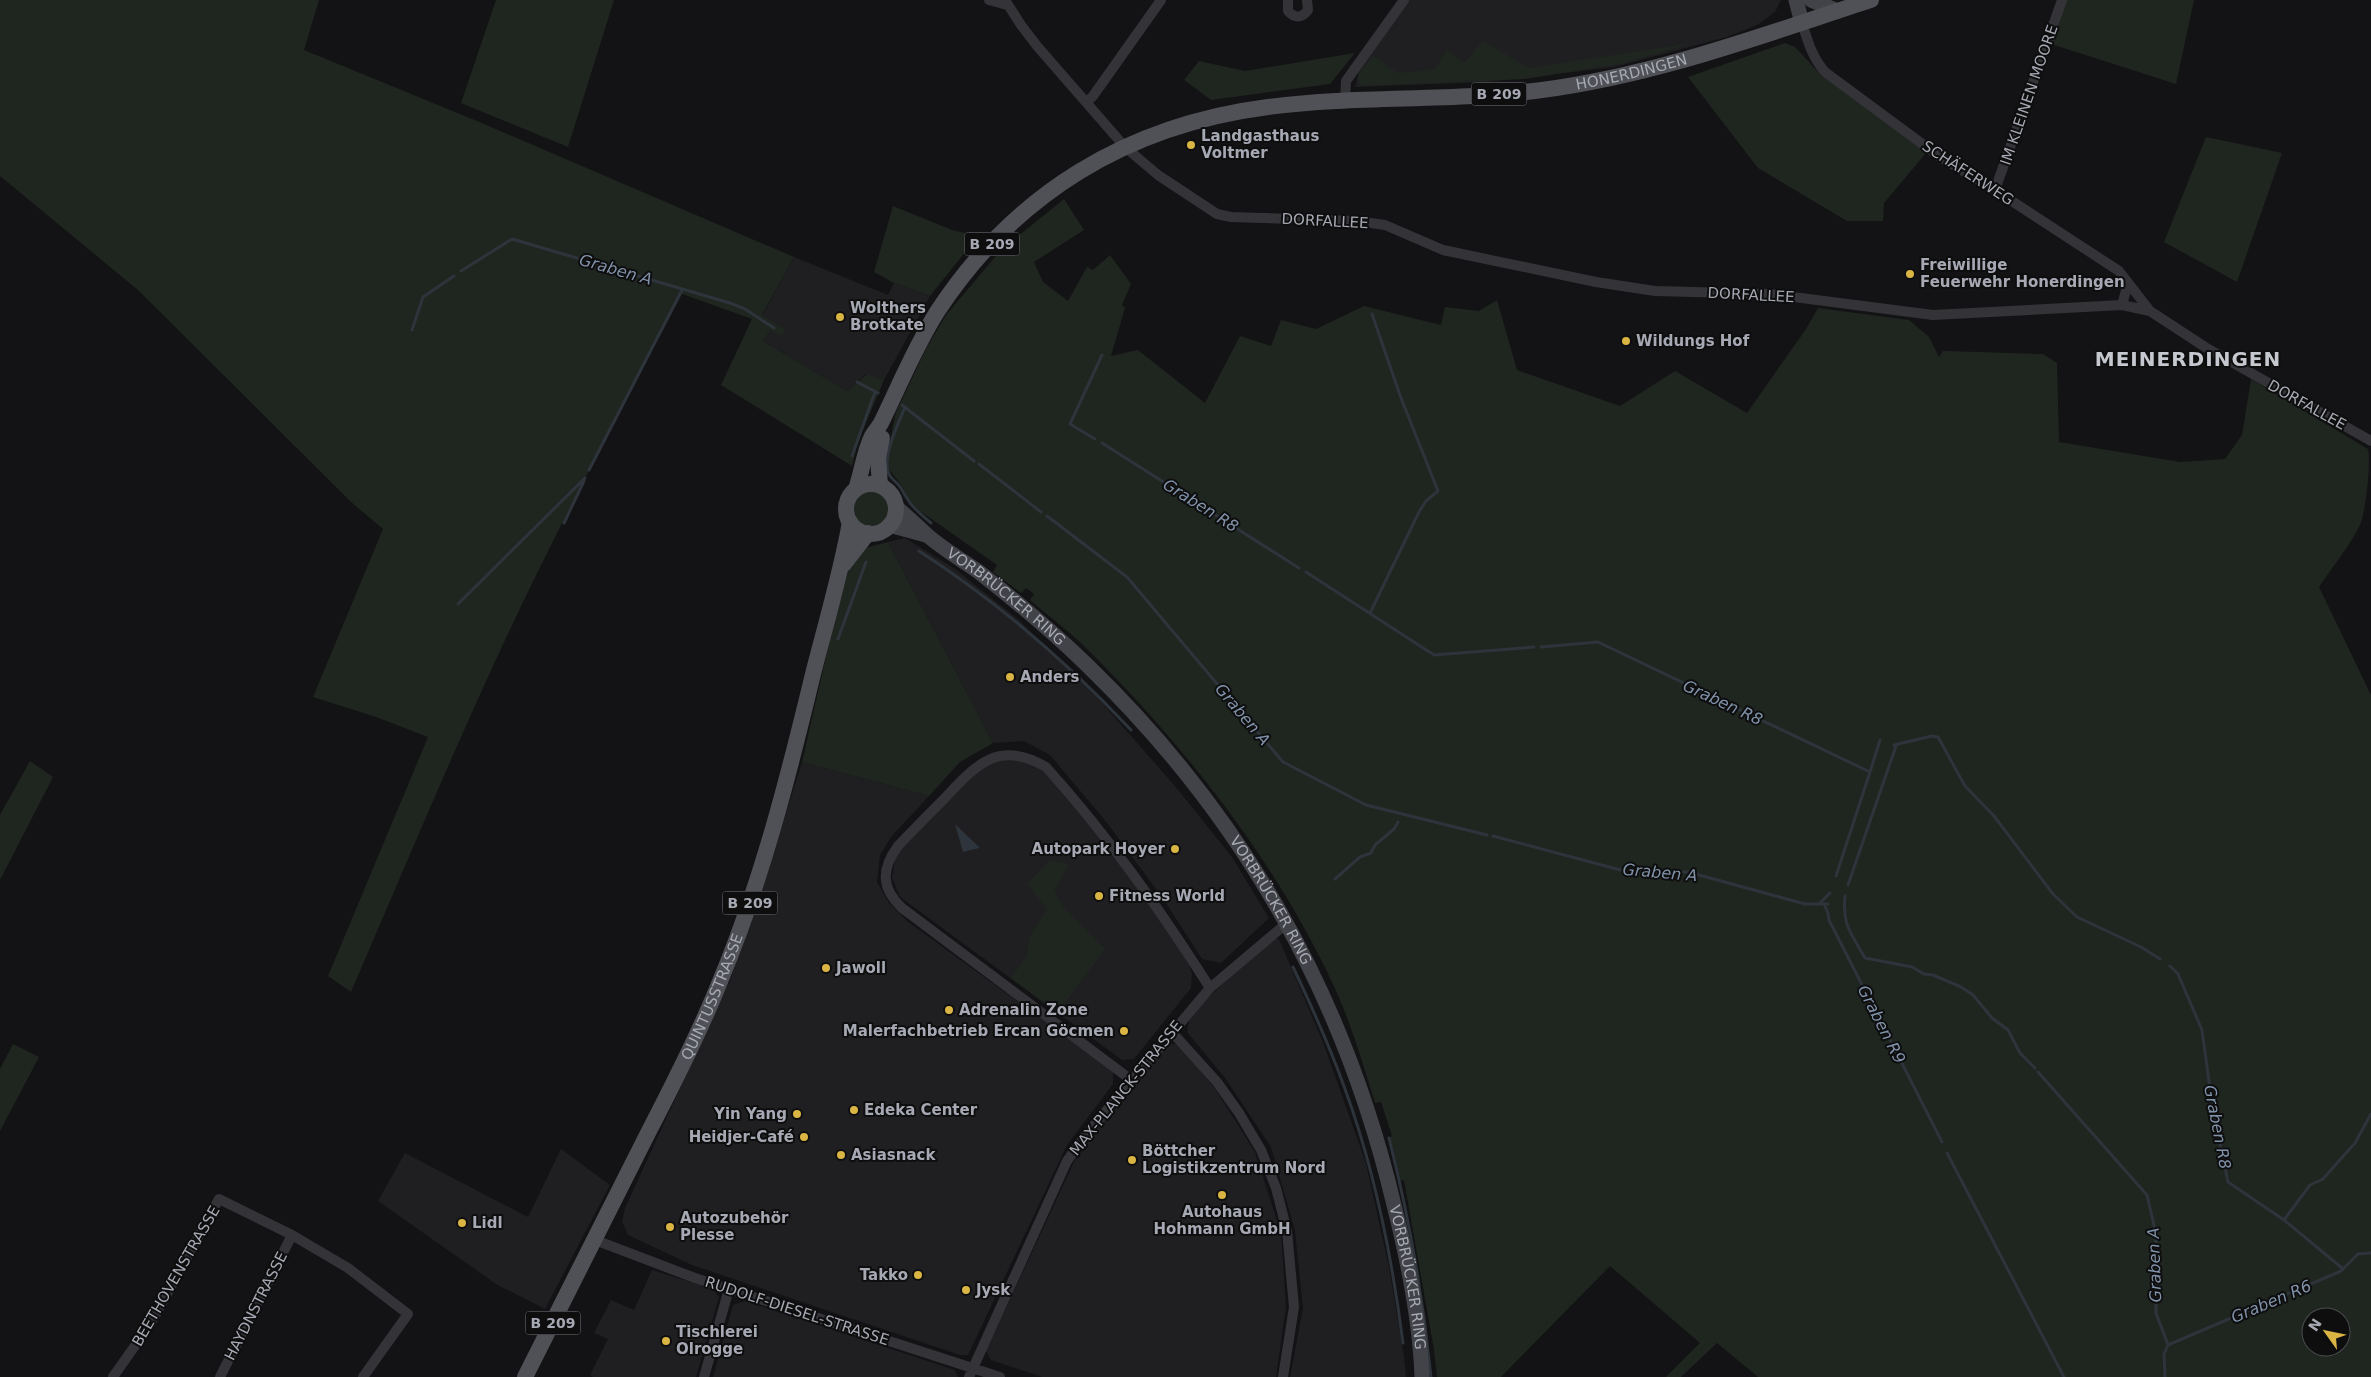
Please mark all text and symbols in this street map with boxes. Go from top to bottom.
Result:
street label: IM KLEINEN MOORE [1997,22,2061,168]
street label: HONERDINGEN [1574,50,1689,94]
road number: B 209 [1472,82,1526,106]
place label: Landgasthaus Voltmer [1201,127,1320,162]
street label: SCHÄFERWEG [1919,136,2018,209]
marker: Landgasthaus Voltmer [1185,139,1197,151]
street label: DORFALLEE [1281,210,1369,232]
road number: B 209 [964,232,1020,255]
water label: Graben A [577,250,655,289]
place label: Freiwillige Feuerwehr Honerdingen [1920,256,2125,291]
marker: Freiwillige Feuerwehr Honerdingen [1904,268,1916,280]
street label: DORFALLEE [1707,284,1795,306]
place label: Wolthers Brotkate [850,299,926,334]
marker: Wolthers Brotkate [834,311,846,323]
place label: Wildungs Hof [1636,332,1750,350]
marker: Wildungs Hof [1620,335,1632,347]
district label: MEINERDINGEN [2095,347,2281,371]
street label: DORFALLEE [2265,376,2349,434]
water label: Graben R8 [1160,475,1242,536]
street label: VORBRÜCKER RING [943,544,1069,649]
place label: Anders [1020,668,1080,686]
marker: Anders [1004,671,1016,683]
water label: Graben R8 [1680,676,1765,729]
water label: Graben A [1211,680,1274,749]
street label: VORBRÜCKER RING [1226,832,1316,968]
place label: Autopark Hoyer [1032,840,1166,858]
marker: Autopark Hoyer [1169,843,1181,855]
water label: Graben A [1622,860,1698,885]
place label: Fitness World [1109,887,1225,905]
marker: Fitness World [1093,890,1105,902]
road number: B 209 [722,891,778,914]
street label: QUINTUSSTRASSE [677,931,747,1063]
place label: Jawoll [835,959,886,977]
marker: Jawoll [820,962,832,974]
water label: Graben R9 [1854,982,1909,1067]
place label: Adrenalin Zone [959,1001,1088,1019]
marker: Adrenalin Zone [943,1004,955,1016]
street label: MAX-PLANCK-STRASSE [1066,1017,1186,1159]
place label: Malerfachbetrieb Ercan Göcmen [843,1022,1114,1040]
marker: Malerfachbetrieb Ercan Göcmen [1118,1025,1130,1037]
water label: Graben R8 [2200,1083,2235,1171]
place label: Edeka Center [864,1101,978,1119]
marker: Edeka Center [848,1104,860,1116]
place label: Yin Yang [713,1105,787,1123]
marker: Yin Yang [791,1108,803,1120]
place label: Heidjer-Café [689,1128,794,1146]
marker: Heidjer-Café [798,1131,810,1143]
place label: Böttcher Logistikzentrum Nord [1142,1142,1326,1177]
place label: Asiasnack [851,1146,936,1164]
marker: Asiasnack [835,1149,847,1161]
marker: Böttcher Logistikzentrum Nord [1126,1154,1138,1166]
marker: Autohaus Hohmann GmbH [1216,1189,1228,1201]
street label: BEETHOVENSTRASSE [128,1202,224,1350]
place label: Autohaus Hohmann GmbH [1153,1203,1291,1238]
street label: VORBRÜCKER RING [1385,1203,1429,1351]
place label: Autozubehör Plesse [680,1209,789,1244]
place label: Lidl [472,1214,503,1232]
marker: Lidl [456,1217,468,1229]
marker: Autozubehör Plesse [664,1221,676,1233]
water label: Graben A [2144,1227,2165,1303]
street label: HAYDNSTRASSE [221,1249,291,1363]
place label: Takko [860,1266,908,1284]
marker: Takko [912,1269,924,1281]
street label: RUDOLF-DIESEL-STRASSE [703,1273,891,1349]
water label: Graben R6 [2228,1276,2314,1327]
place label: Jysk [975,1281,1011,1299]
marker: Jysk [960,1284,972,1296]
north arrow [2301,1307,2351,1357]
road number: B 209 [526,1312,580,1335]
text: N [2305,1316,2325,1334]
place label: Tischlerei Olrogge [676,1323,758,1358]
marker: Tischlerei Olrogge [660,1335,672,1347]

